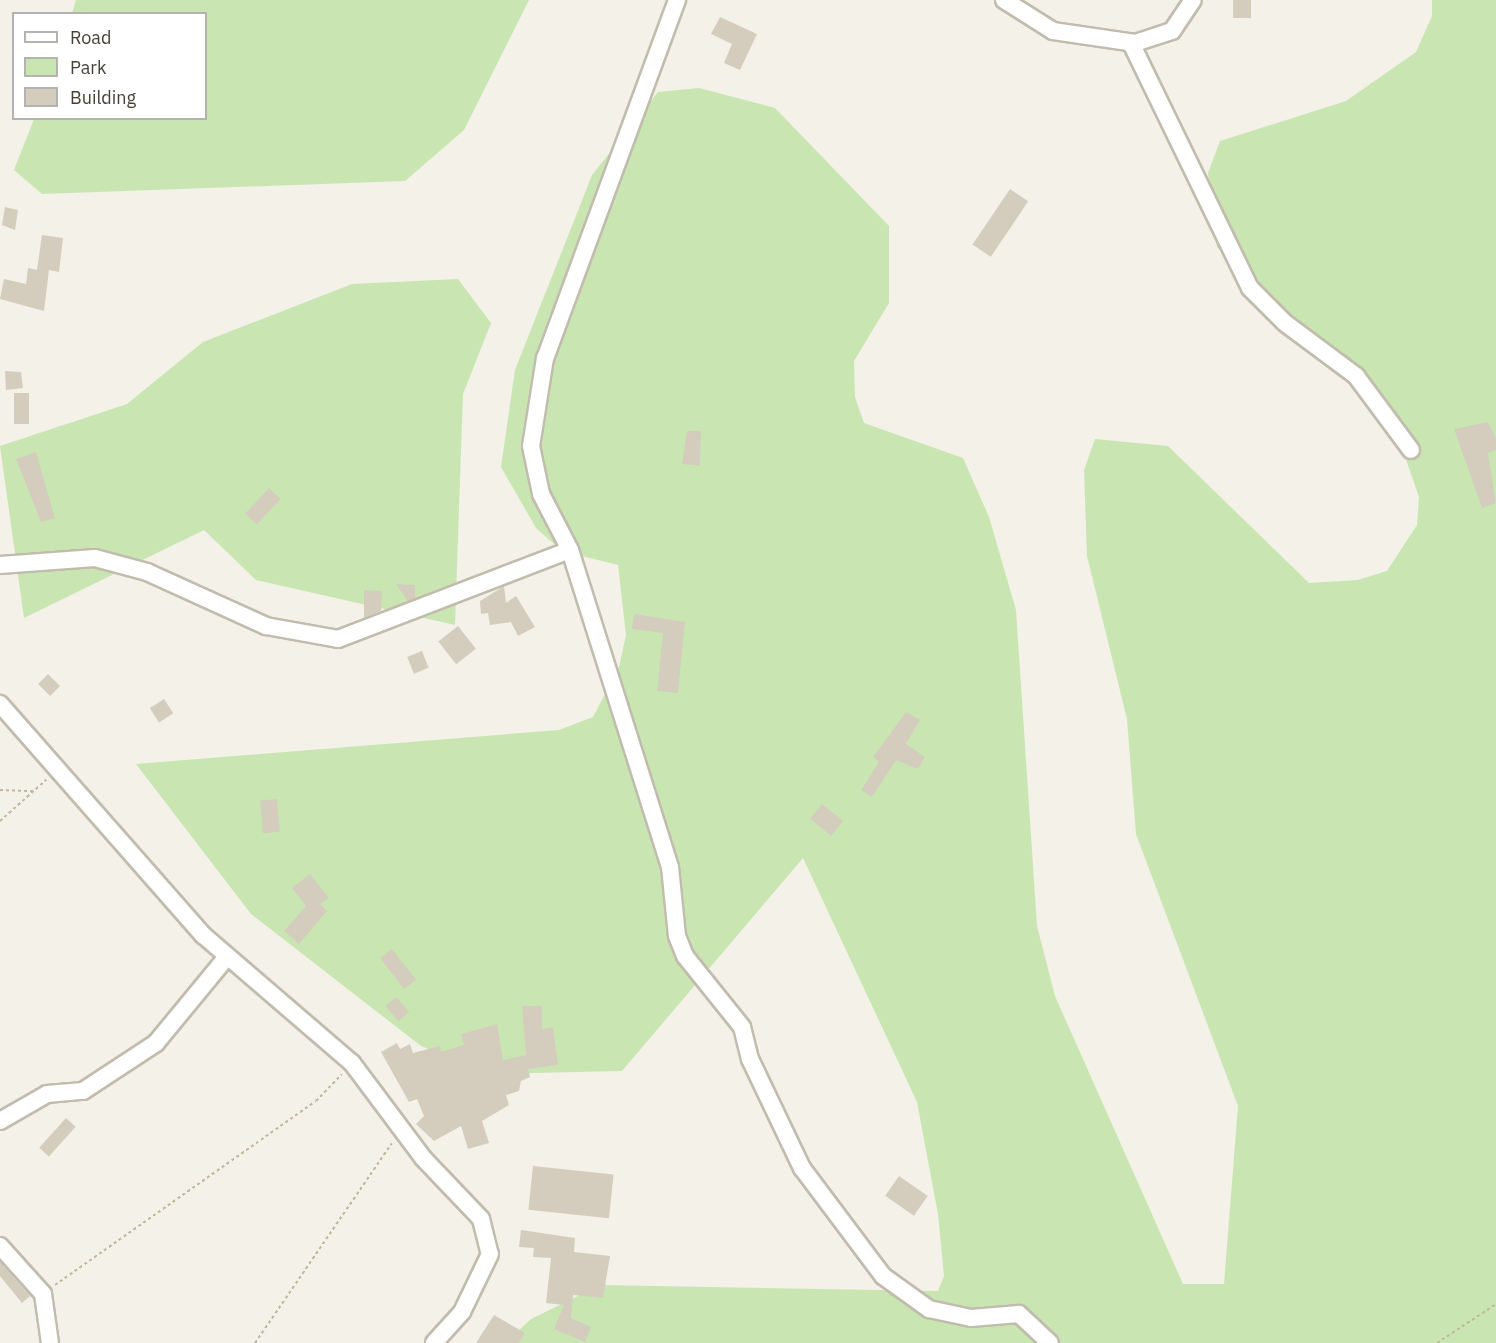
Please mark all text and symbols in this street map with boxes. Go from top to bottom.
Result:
legend [12,12,207,120]
text: Road [70,26,111,49]
text: Park [70,56,106,79]
text: Building [70,86,136,109]

